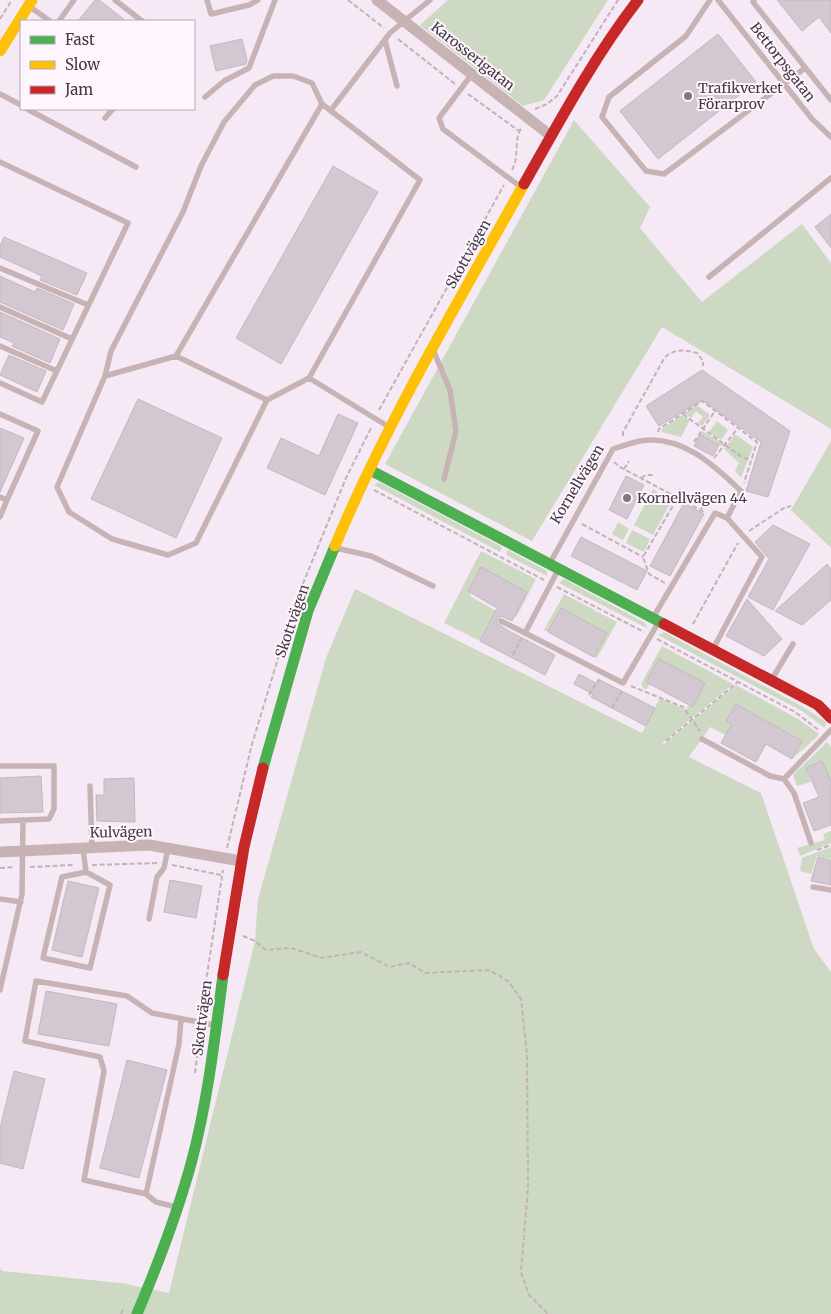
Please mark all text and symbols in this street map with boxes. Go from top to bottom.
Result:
street label: Karosserigatan [427,18,519,94]
street label: Bettorpsgatan [746,19,820,105]
legend [20,20,195,110]
text: Fast [65,30,95,49]
text: Slow [65,55,100,74]
place label: Trafikverket Förarprov [698,79,783,113]
text: Jam [64,80,93,99]
marker: Trafikverket Förarprov [682,90,694,102]
street label: Skottvägen [442,216,494,292]
street label: Kornellvägen [546,441,608,527]
place label: Kornellvägen 44 [637,489,747,507]
marker: Kornellvägen 44 [621,492,633,504]
street label: Skottvägen [271,582,313,660]
street label: Kulvägen [89,822,153,842]
street label: Skottvägen [188,979,216,1057]

